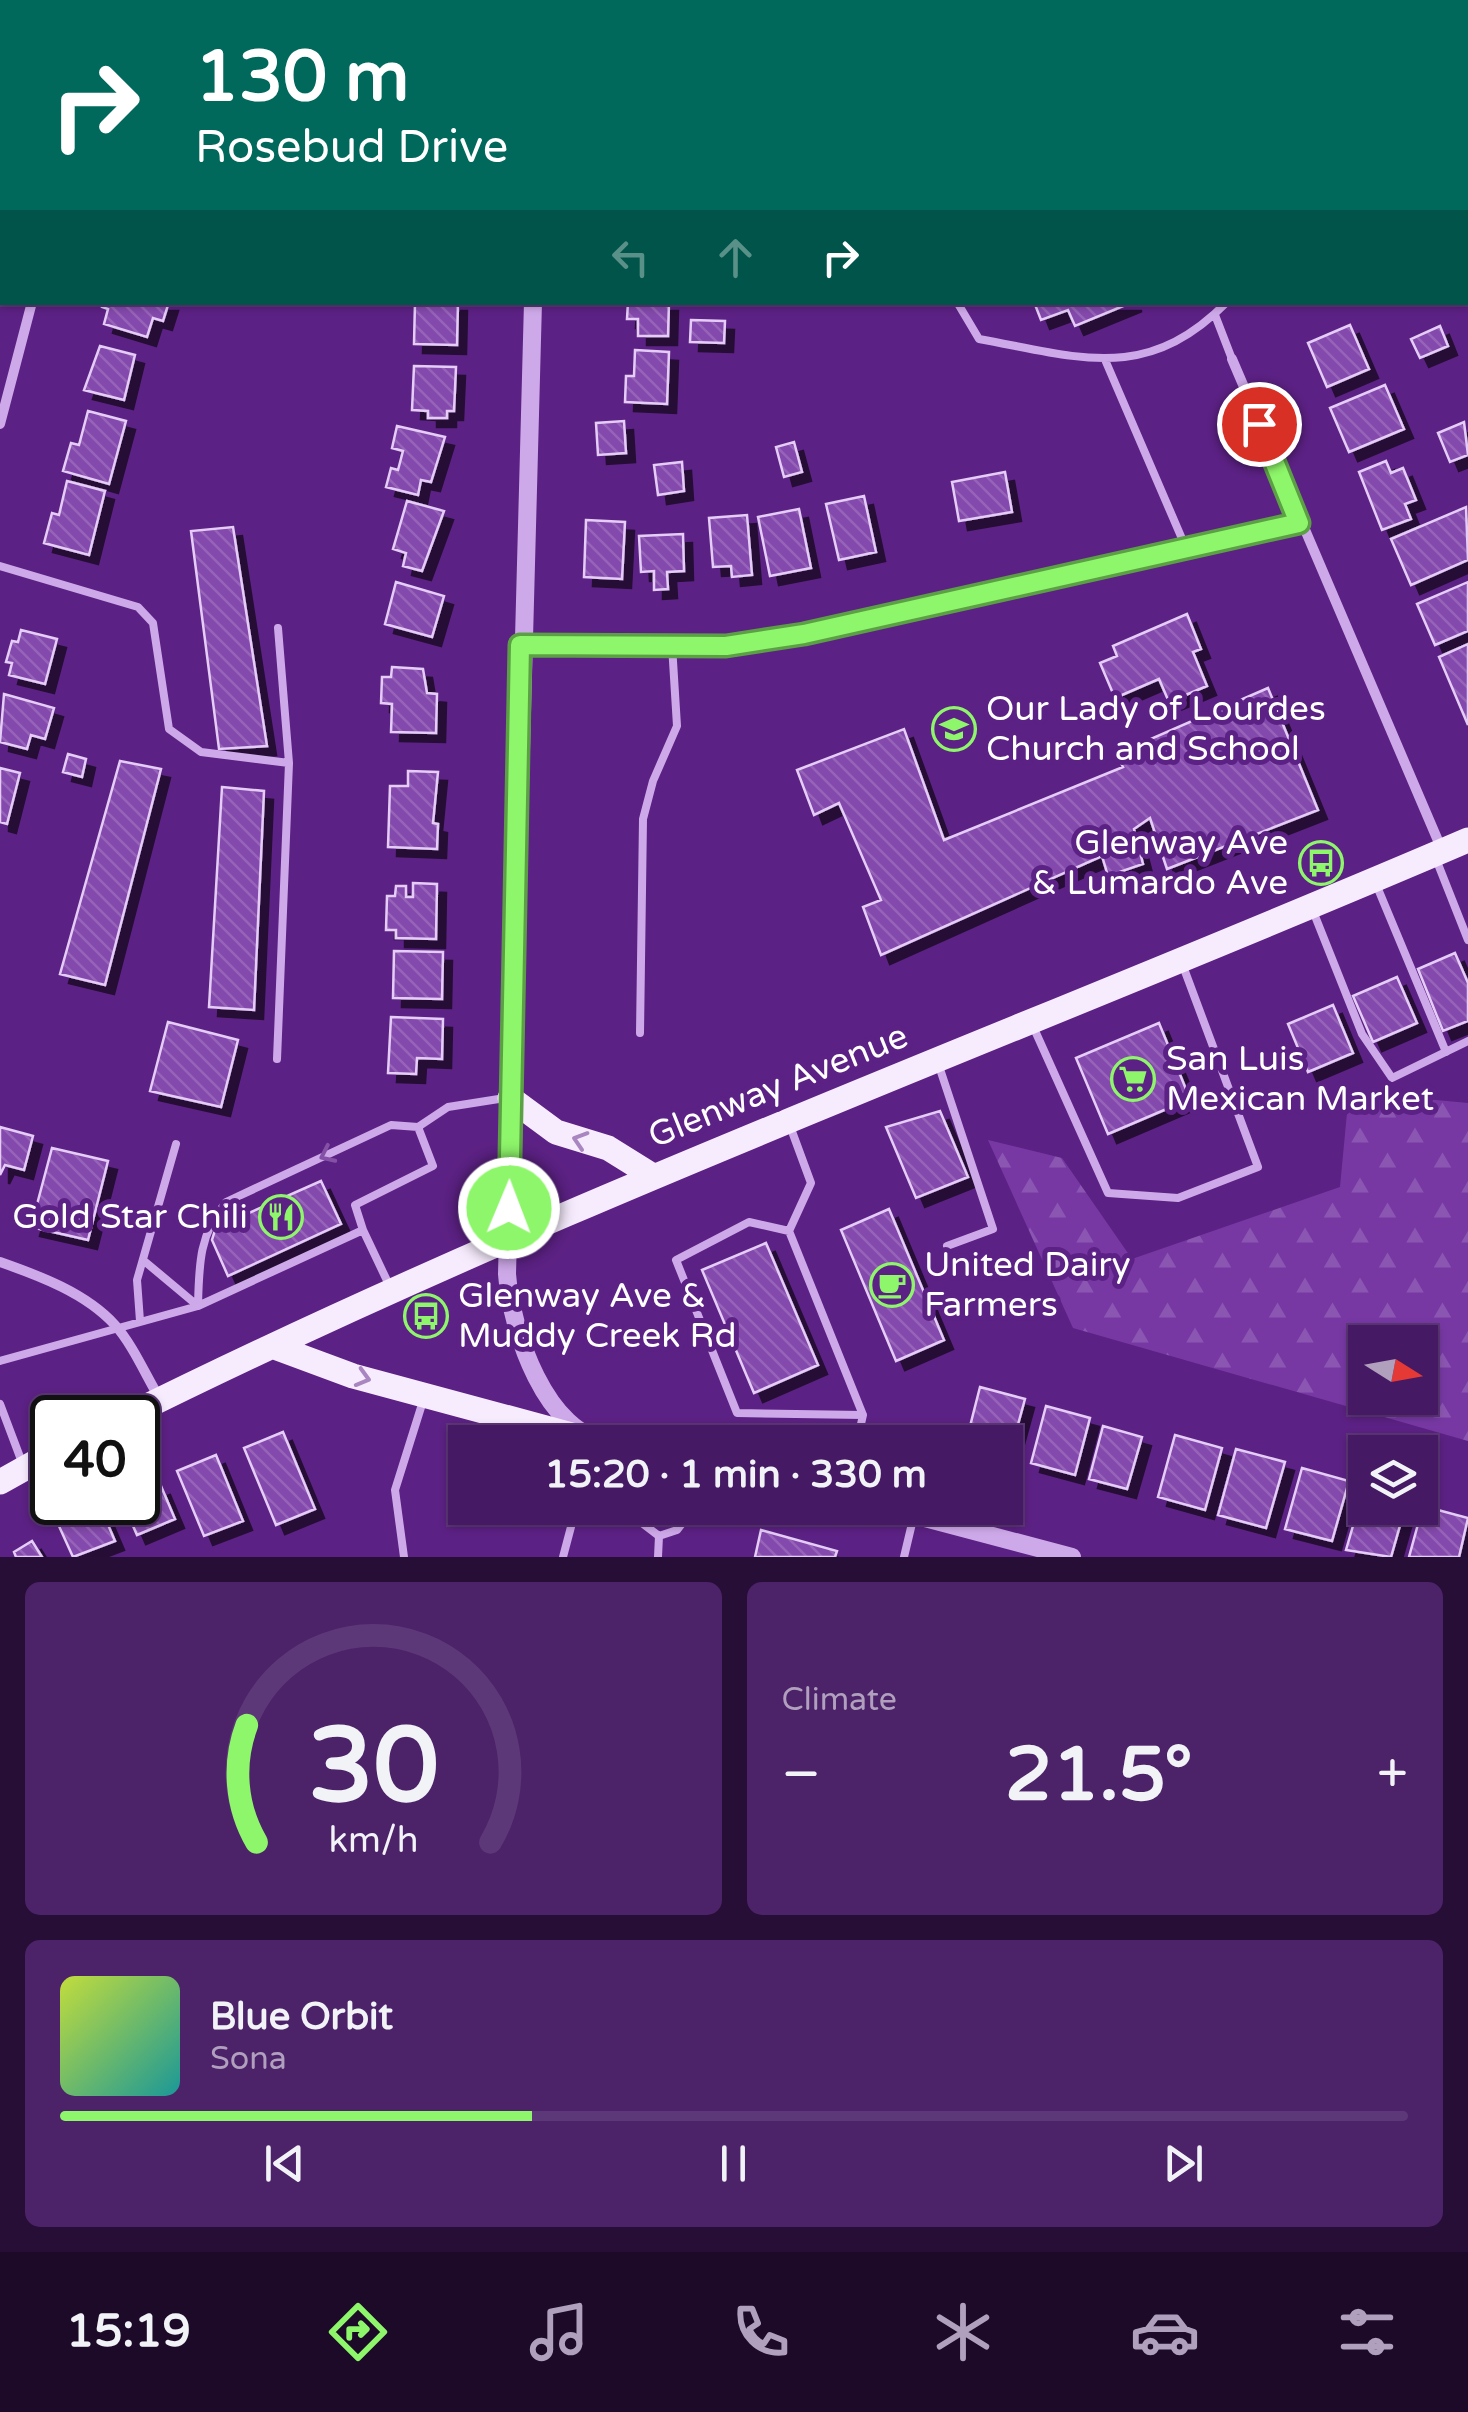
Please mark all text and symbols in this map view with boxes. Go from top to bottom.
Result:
text: 130 m [195,36,409,120]
icon: right [30,40,160,170]
text: Rosebud Drive [195,121,508,175]
icon: left [603,230,658,285]
icon: ahead [708,230,763,285]
icon: right [813,230,868,285]
pin [1217,382,1302,467]
icon: arrive [1232,397,1287,452]
place label: Our Lady of Lourdes Church and School [986,688,1326,770]
school or university icon: Our Lady of Lourdes Church and School [931,706,977,752]
place label: Glenway Ave & Lumardo Ave [1032,822,1288,904]
bus stop icon: Glenway Ave & Lumardo Ave [1298,840,1344,886]
street label: Glenway Avenue [642,1015,914,1157]
place label: San Luis Mexican Market [1166,1038,1434,1120]
supermarket icon: San Luis Mexican Market [1110,1056,1156,1102]
one-way arrow [572,1132,589,1152]
one-way arrow [319,1142,337,1162]
position arrow [457,1156,561,1260]
restaurant icon: Gold Star Chili [258,1194,304,1240]
place label: Gold Star Chili [12,1196,248,1238]
place label: United Dairy Farmers [924,1244,1131,1326]
cafe icon: United Dairy Farmers [869,1262,915,1308]
place label: Glenway Ave & Muddy Creek Rd [458,1275,737,1357]
bus stop icon: Glenway Ave & Muddy Creek Rd [403,1293,449,1339]
north arrow [1348,1325,1438,1415]
map controls [1348,1325,1438,1525]
one-way arrow [354,1367,372,1388]
speed limit sign: 40 [30,1395,160,1525]
button: layers [1348,1435,1438,1525]
text: 15:20 · 1 min · 330 m [544,1452,927,1498]
text: Climate [782,1681,897,1719]
text: 30 [308,1705,439,1830]
text: 21.5° [1005,1730,1193,1820]
text: − [782,1742,821,1808]
text: + [1377,1742,1408,1808]
text: km/h [328,1819,418,1862]
text: Blue Orbit [210,1994,393,2040]
text: Sona [210,2040,287,2078]
icon: previous [257,2136,312,2191]
icon: pause [706,2136,761,2191]
icon: next [1156,2136,1211,2191]
icon: directions [323,2297,393,2367]
icon: music [524,2297,594,2367]
icon: phone [726,2297,796,2367]
icon: climate [928,2297,998,2367]
icon: car [1130,2297,1200,2367]
icon: filters [1332,2297,1402,2367]
text: 15:19 [66,2305,191,2359]

